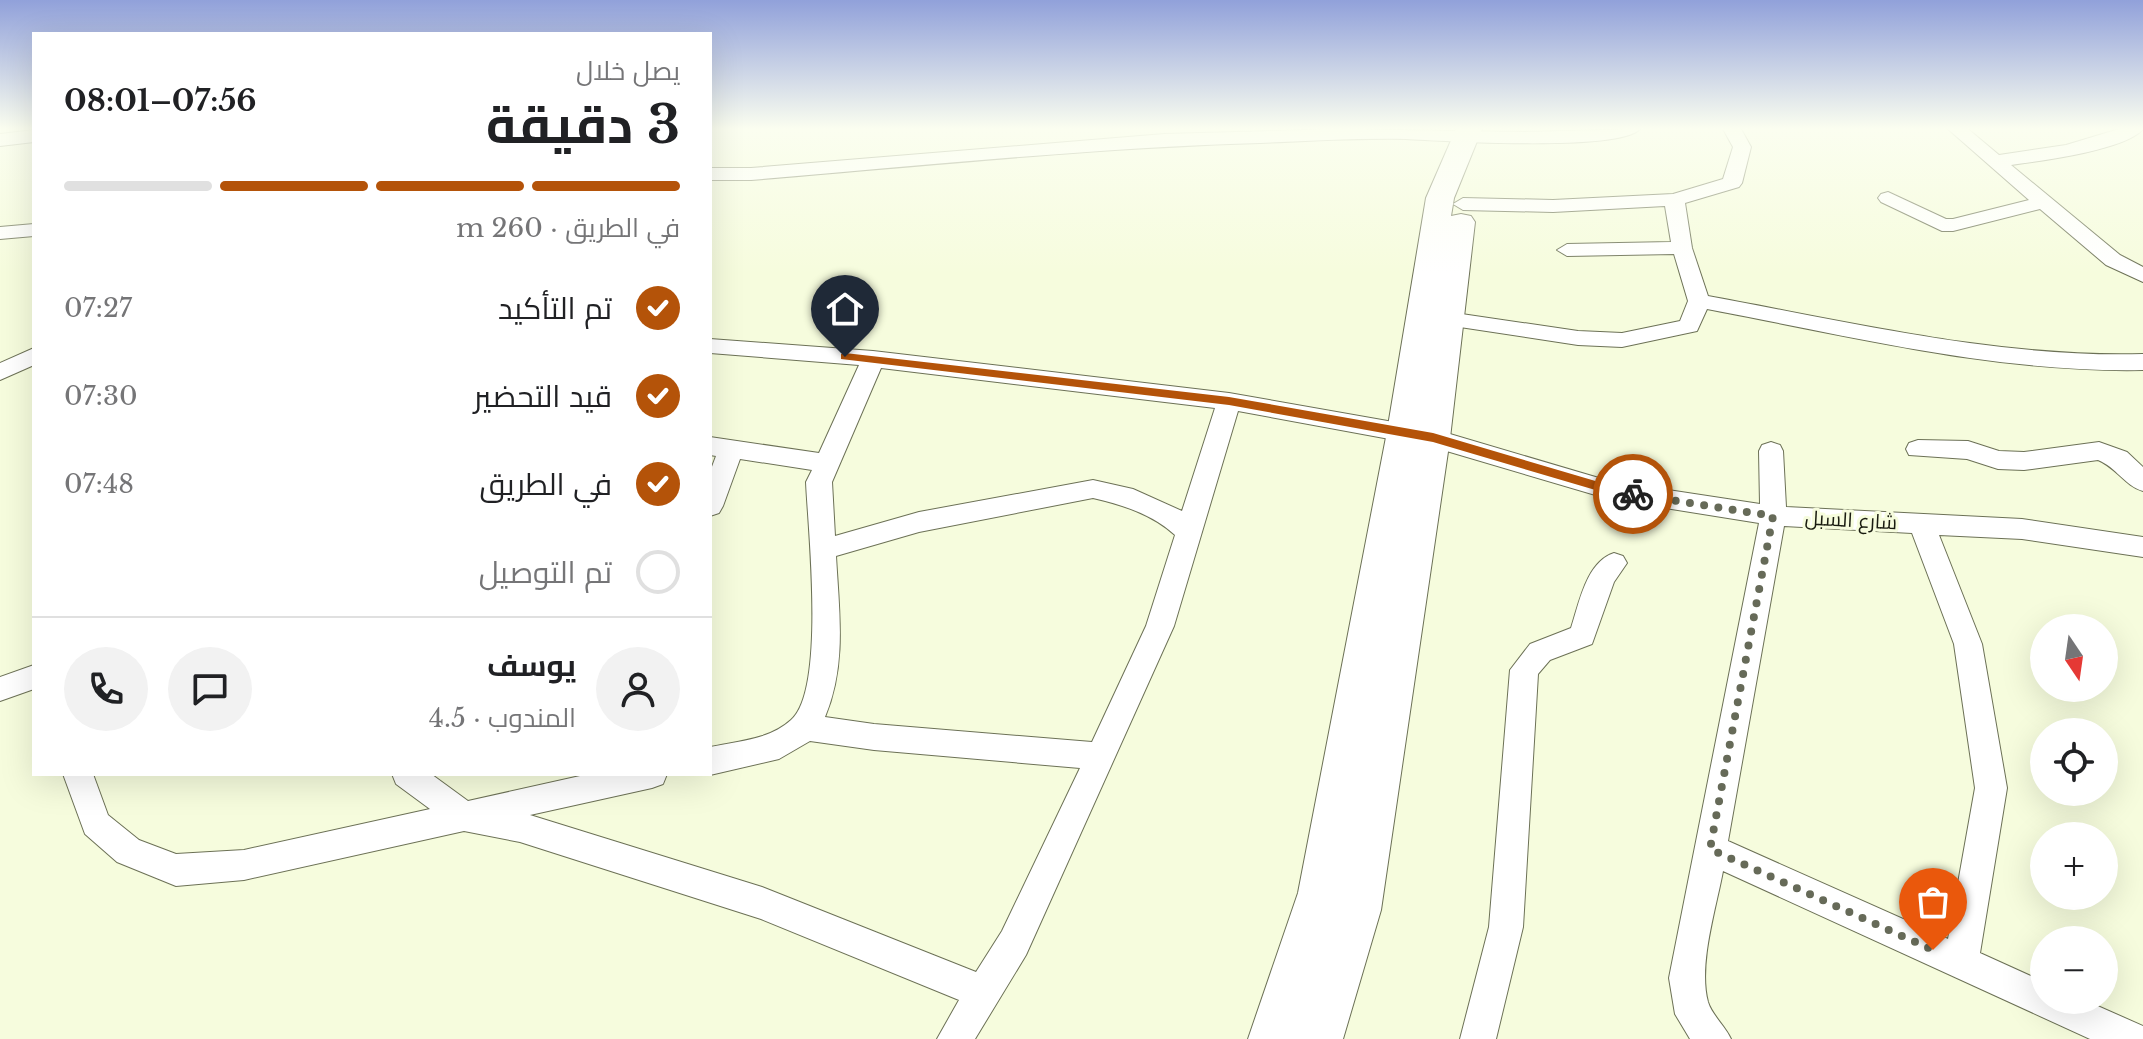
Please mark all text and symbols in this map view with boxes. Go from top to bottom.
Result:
text: يصل خلال [576,55,680,87]
text: 07:56–08:01 [64,82,257,119]
text: 3 دقيقة [486,93,680,157]
text: في الطريق · 260 m [456,212,680,244]
pin [811,275,879,357]
icon: check [636,286,680,330]
icon: home [823,287,867,331]
text: تم التأكيد [498,290,612,327]
text: 07:27 [64,292,132,324]
icon: check [636,374,680,418]
text: قيد التحضير [474,378,612,415]
text: 07:30 [64,380,138,412]
courier [1593,454,1673,534]
icon: check [636,462,680,506]
text: في الطريق [480,466,612,503]
text: 07:48 [64,468,134,500]
icon: bike [1611,472,1655,516]
street label: شارع السبل [1804,506,1898,536]
text: تم التوصيل [479,554,612,591]
north arrow [2030,614,2118,702]
map controls [2030,614,2118,1014]
button: phone [64,647,148,731]
button: chat [168,647,252,731]
text: يوسف [487,647,576,684]
button: person [596,647,680,731]
text: المندوب · 4.5 [429,702,576,734]
button: locate [2030,718,2118,806]
button: + [2030,822,2118,910]
pin [1899,868,1967,950]
icon: bag [1911,880,1955,924]
button: − [2030,926,2118,1014]

